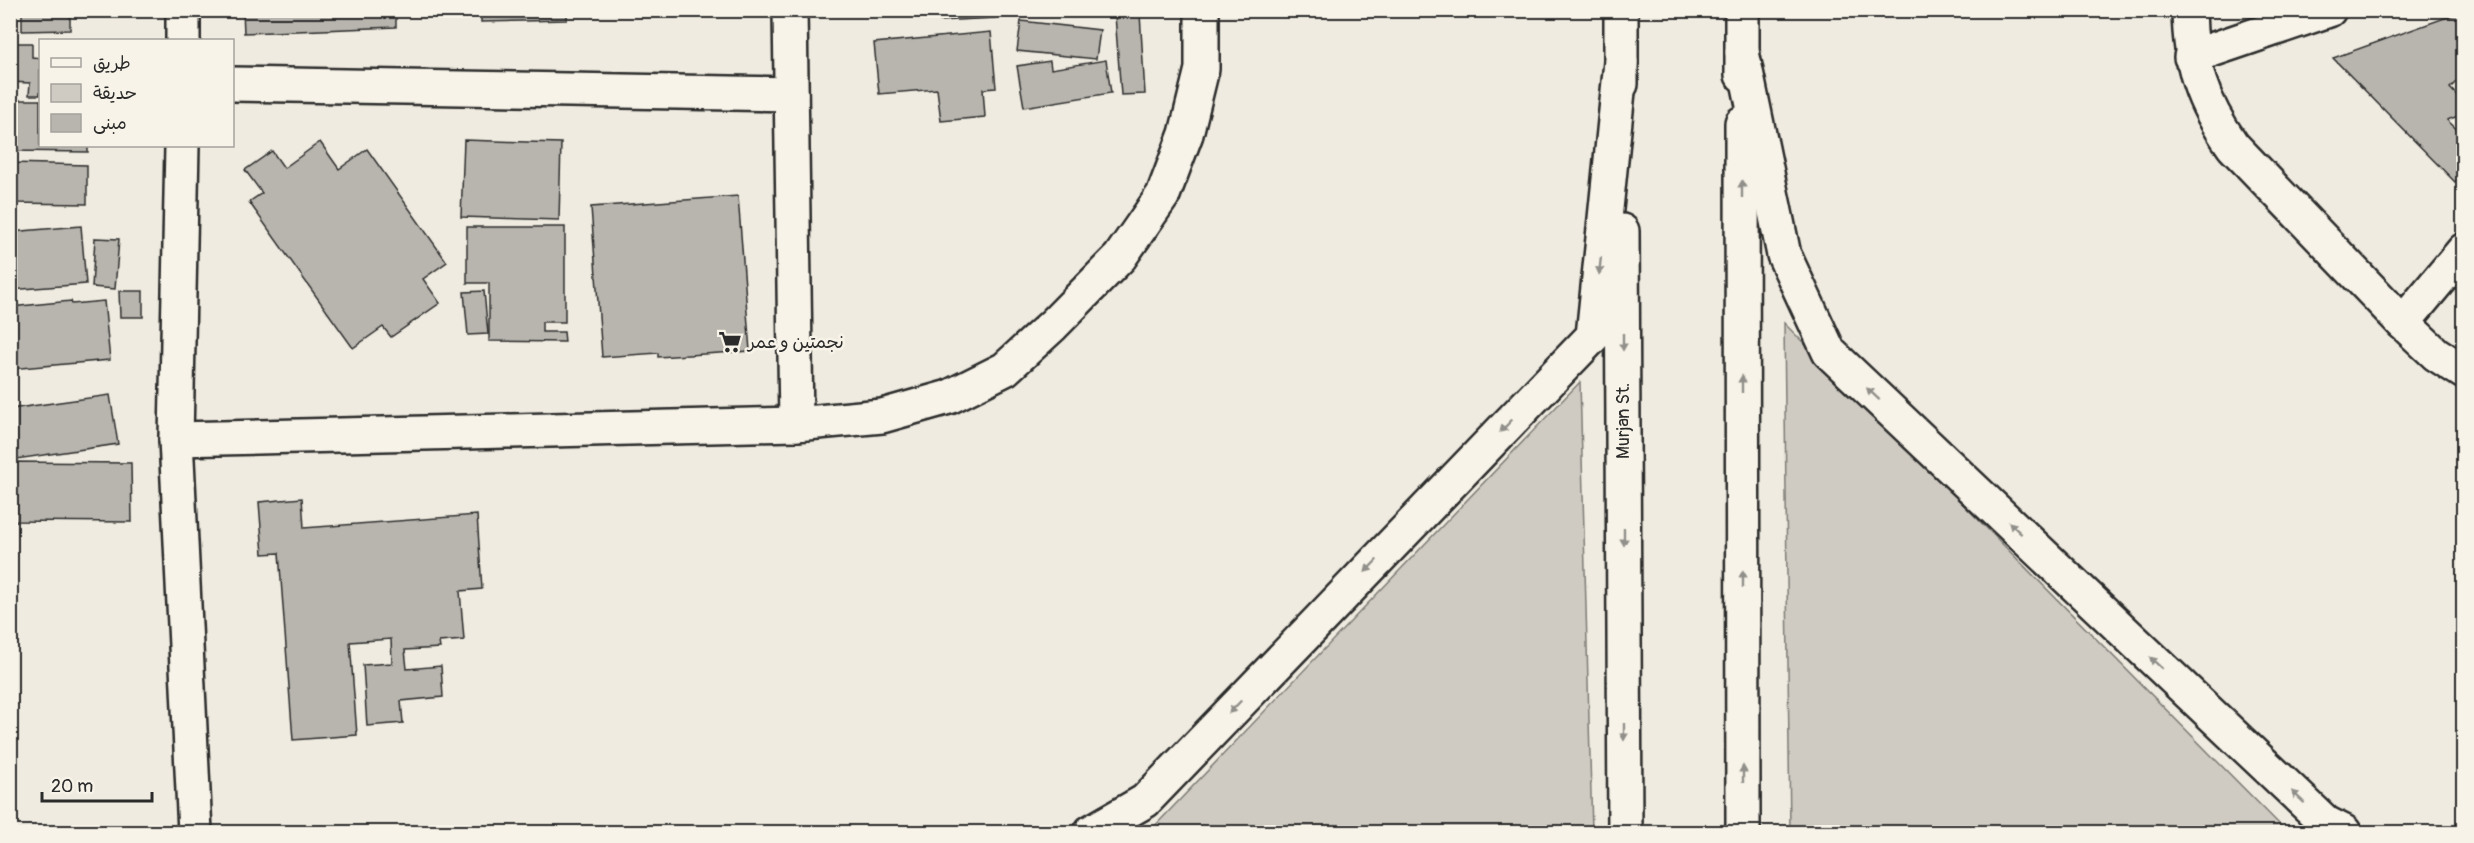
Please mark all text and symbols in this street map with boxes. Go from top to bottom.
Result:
legend [39,39,234,147]
text: طريق [93,52,131,75]
text: حديقة [93,82,137,105]
text: مبنى [93,112,127,135]
one-way arrow [1737,180,1747,199]
one-way arrow [1595,257,1605,276]
supermarket icon: نجمتين و عمر [717,329,743,355]
place label: نجمتين و عمر [746,331,844,354]
one-way arrow [1618,332,1628,351]
one-way arrow [1737,375,1747,394]
street label: Murjan St. [1612,383,1635,459]
one-way arrow [1867,388,1881,402]
one-way arrow [1500,418,1513,433]
one-way arrow [2008,522,2022,536]
one-way arrow [1619,527,1628,546]
one-way arrow [1364,559,1378,573]
one-way arrow [1738,570,1748,589]
one-way arrow [2150,656,2164,670]
one-way arrow [1229,700,1243,714]
one-way arrow [1620,722,1629,741]
scale bar [42,765,152,803]
one-way arrow [1738,765,1748,784]
text: 20 m [51,775,93,798]
one-way arrow [2291,790,2305,804]

